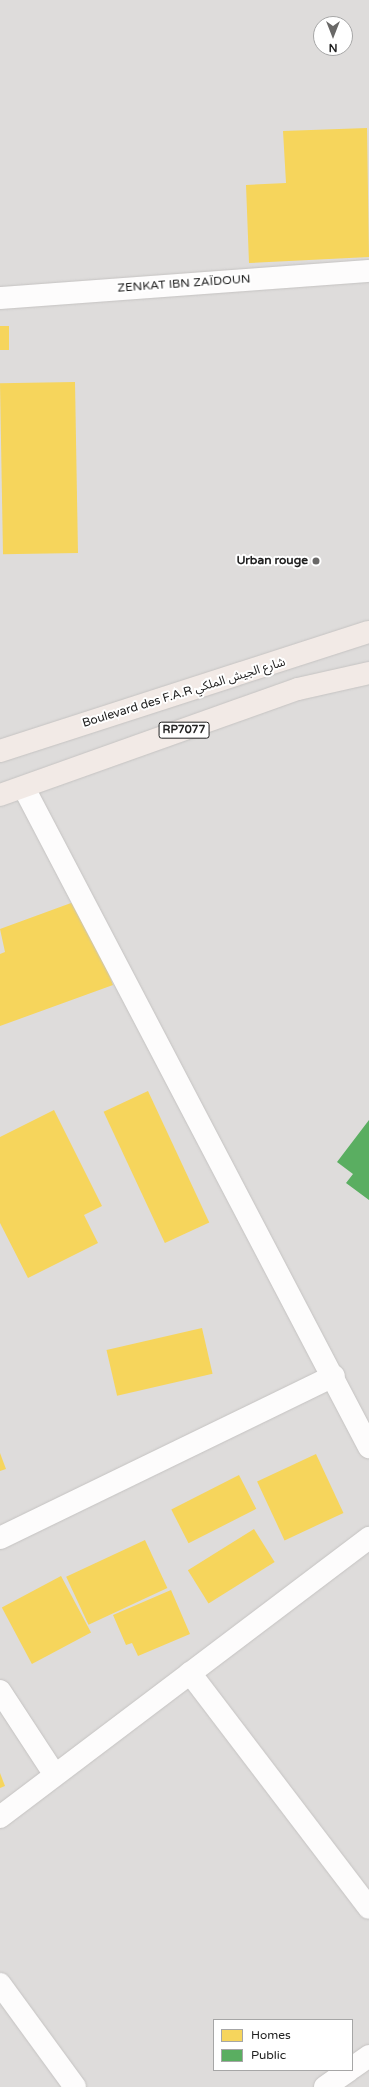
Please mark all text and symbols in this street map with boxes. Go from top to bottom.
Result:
north arrow [313,16,353,56]
text: N [329,41,337,54]
street label: ZENKAT IBN ZAÏDOUN [117,272,251,296]
place label: Urban rouge [236,554,308,568]
marker: Urban rouge [311,556,321,566]
street label: Boulevard des F.A.R شارع الجيش الملكي [81,655,287,731]
road number: RP7077 [158,721,210,739]
legend [213,2019,353,2071]
text: Homes [251,2028,291,2042]
text: Public [251,2048,286,2062]

